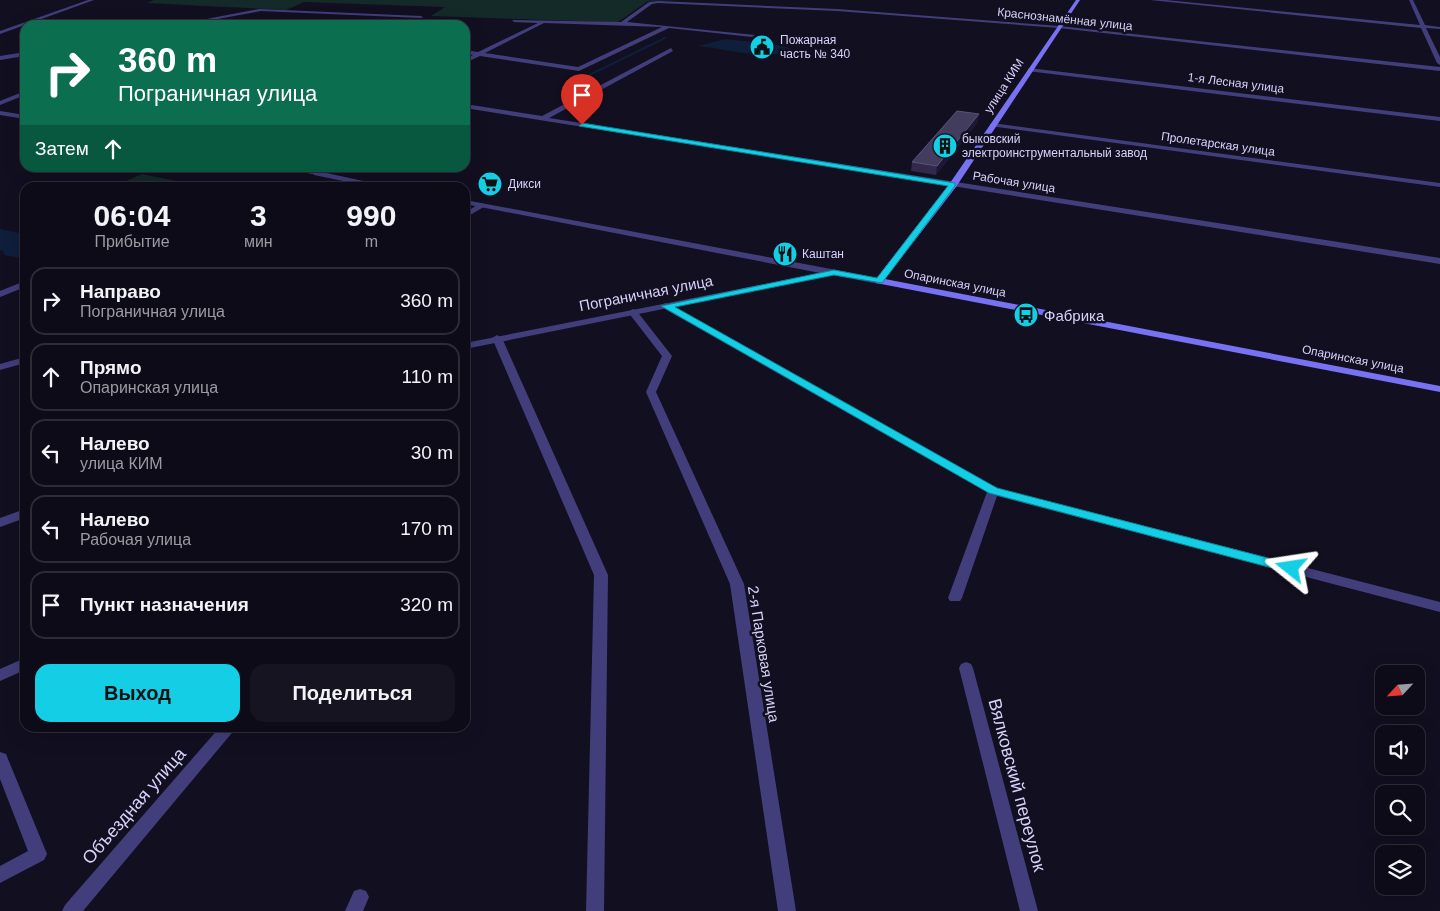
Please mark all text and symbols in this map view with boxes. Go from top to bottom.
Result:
street label: Краснознамённая улица [997,5,1134,33]
place label: Пожарная часть № 340 [780,33,851,61]
public building icon: Пожарная часть № 340 [749,34,775,60]
icon: right [35,40,100,105]
text: 360 m [118,40,217,79]
street label: улица КИМ [981,56,1027,116]
street label: 1-я Лесная улица [1187,70,1285,96]
pin [561,74,603,125]
text: Пограничная улица [118,81,317,106]
icon: arrive [568,81,596,109]
street label: Пролетарская улица [1160,129,1276,159]
place label: быковский электроинструментальный завод [962,132,1147,160]
building icon: быковский электроинструментальный завод [932,133,958,159]
icon: ahead [99,135,127,163]
text: Затем [35,138,89,159]
street label: Рабочая улица [972,169,1057,195]
supermarket icon: Дикси [477,171,503,197]
place label: Дикси [508,177,541,191]
text: 06:04 [94,199,170,232]
text: 3 [250,199,267,232]
text: 990 [346,199,396,232]
text: Прибытие [94,233,170,250]
text: мин [244,233,273,250]
text: m [365,233,378,250]
restaurant icon: Каштан [772,241,798,267]
place label: Каштан [802,247,844,261]
street label: Опаринская улица [903,266,1007,300]
street label: Пограничная улица [578,272,715,314]
text: Направо [80,281,161,302]
icon: right [37,287,65,315]
text: 360 m [400,290,453,311]
bus stop icon: Фабрика [1013,302,1039,328]
text: Пограничная улица [80,303,225,320]
place label: Фабрика [1044,307,1105,324]
street label: Опаринская улица [1301,342,1405,376]
text: Прямо [80,357,142,378]
icon: ahead [37,363,65,391]
text: 110 m [402,366,453,387]
text: Опаринская улица [80,379,218,396]
text: Налево [80,433,150,454]
icon: left [37,439,65,467]
text: 30 m [411,442,453,463]
text: улица КИМ [80,455,163,472]
text: Налево [80,509,150,530]
icon: left [37,515,65,543]
text: 170 m [400,518,453,539]
text: Рабочая улица [80,531,191,548]
position arrow [1264,541,1316,593]
street label: 2-я Парковая улица [745,585,783,724]
icon: arrive [37,591,65,619]
text: Пункт назначения [80,594,249,615]
text: 320 m [400,594,453,615]
button: Выход [35,664,240,722]
button: Поделиться [250,664,455,722]
north arrow [1375,665,1425,715]
map controls [1375,665,1425,895]
street label: Вялковский переулок [984,696,1050,874]
button: sound [1375,725,1425,775]
street label: Объездная улица [78,743,190,868]
button: search [1375,785,1425,835]
button: layers [1375,845,1425,895]

